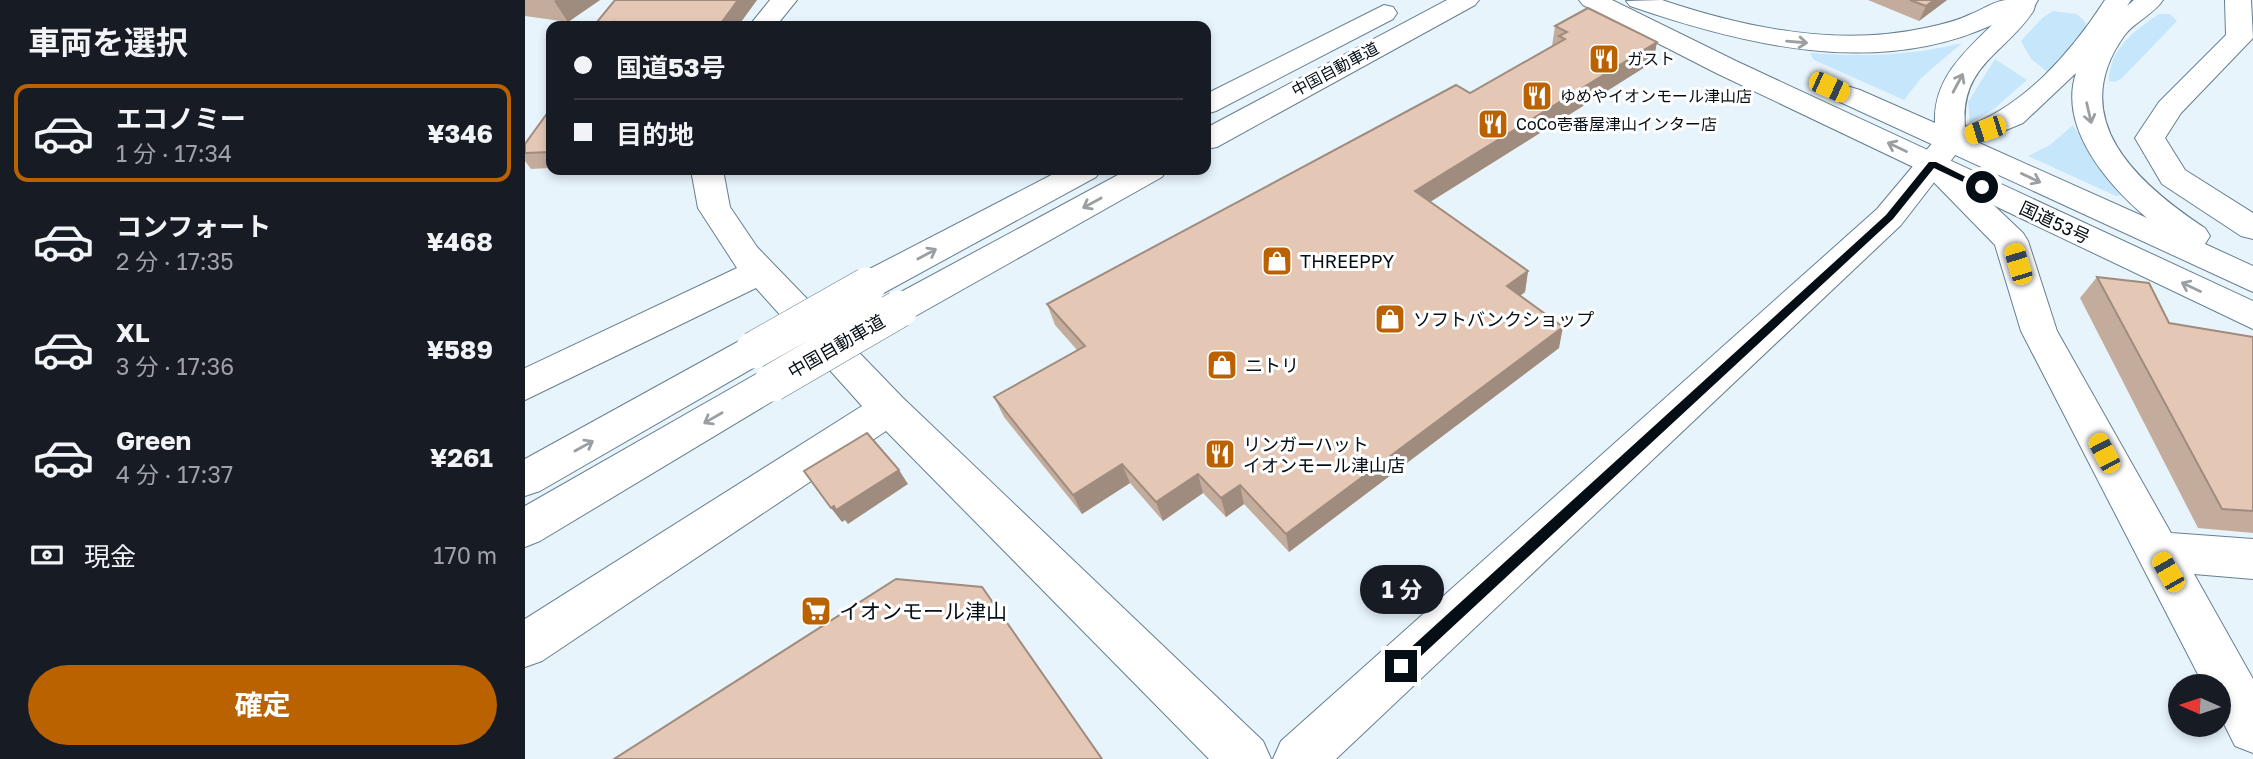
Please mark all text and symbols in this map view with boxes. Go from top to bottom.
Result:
text: 車両を選択 [28,23,188,61]
one-way arrow [1786,35,1808,48]
street label: 中国自動車道 [1288,38,1382,100]
restaurant icon: ガスト [1587,42,1621,76]
place label: ガスト [1627,49,1675,69]
text: 国道53号 [616,52,726,83]
car [1806,69,1853,105]
one-way arrow [1951,74,1965,94]
restaurant icon: ゆめやイオンモール津山店 [1520,79,1554,113]
place label: ゆめやイオンモール津山店 [1560,86,1752,106]
one-way arrow [2083,101,2096,124]
icon: car [32,102,95,165]
text: エコノミー [116,103,246,134]
restaurant icon: CoCo壱番屋津山インター店 [1476,107,1510,141]
place label: CoCo壱番屋津山インター店 [1516,114,1717,134]
car [1962,114,2009,146]
text: ¥346 [427,118,493,149]
text: 目的地 [616,119,694,150]
text: 1 分 · 17:34 [116,139,232,167]
one-way arrow [1887,140,1908,153]
route start [1966,171,1998,203]
one-way arrow [2020,172,2042,185]
one-way arrow [1082,196,1102,210]
street label: 国道53号 [2016,196,2094,248]
icon: car [32,210,95,273]
text: コンフォート [116,211,271,242]
text: ¥468 [426,226,493,257]
car [2002,241,2035,287]
shop icon: THREEPPY [1260,244,1294,278]
text: 2 分 · 17:35 [116,247,234,275]
one-way arrow [916,247,937,260]
place label: THREEPPY [1300,250,1394,272]
one-way arrow [2181,279,2202,293]
shop icon: ソフトバンクショップ [1373,302,1407,336]
place label: ソフトバンクショップ [1413,308,1594,330]
street label: 中国自動車道 [784,309,888,383]
text: XL [116,317,150,348]
icon: car [32,318,95,381]
text: ¥589 [427,334,493,365]
shop icon: ニトリ [1205,348,1239,382]
text: 3 分 · 17:36 [116,352,234,380]
place label: ニトリ [1245,354,1299,376]
one-way arrow [703,411,723,425]
text: Green [116,425,191,456]
icon: car [32,426,95,489]
car [2085,430,2124,476]
place label: リンガーハット イオンモール津山店 [1243,433,1405,476]
restaurant icon: リンガーハット イオンモール津山店 [1203,437,1237,471]
one-way arrow [574,439,594,453]
text: ¥261 [430,442,493,473]
text: 4 分 · 17:37 [116,460,233,488]
icon: cash [28,536,66,574]
text: 現金 [84,541,136,572]
text: 170 m [433,541,497,569]
car [2149,549,2188,595]
callout: 1 分 [1359,564,1443,614]
text: 1 分 [1382,575,1422,603]
supermarket icon: イオンモール津山 [799,594,833,628]
place label: イオンモール津山 [839,598,1007,624]
route end [1385,650,1417,682]
button: 確定 [28,665,497,745]
north arrow [2168,674,2231,737]
map controls [2168,674,2231,737]

